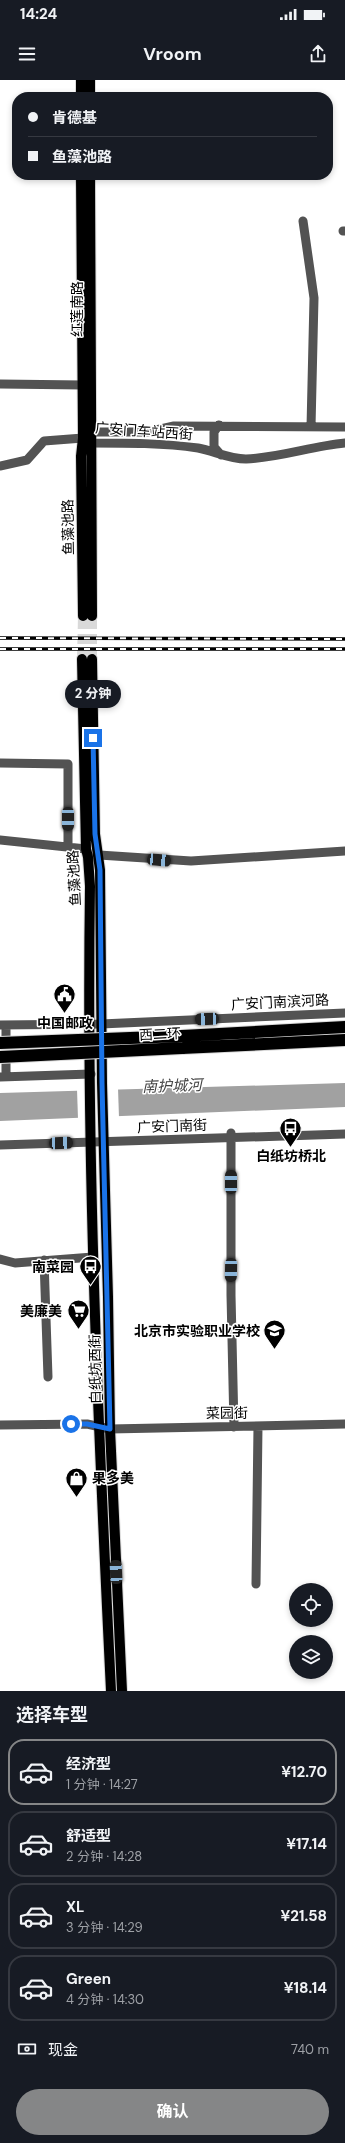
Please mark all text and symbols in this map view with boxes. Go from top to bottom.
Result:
text: 14:24 [20,4,57,24]
text: Vroom [143,42,202,66]
icon: menu [16,43,38,65]
icon: share [307,43,329,65]
text: 肯德基 [52,108,97,128]
text: 鱼藻池路 [52,147,112,167]
street label: 红莲南路 [68,281,86,337]
street label: 广安门车站西街 [94,419,194,443]
street label: 鱼藻池路 [59,499,77,555]
callout: 2 分钟 [65,680,121,708]
text: 2 分钟 [75,685,111,702]
route end [84,729,102,747]
car [62,807,74,831]
street label: 鱼藻池路 [64,850,84,906]
car [147,853,171,867]
public building icon: 中国邮政 [52,982,78,1015]
street label: 广安门南滨河路 [231,990,329,1014]
car [195,1013,219,1025]
place label: 中国邮政 [37,1014,93,1032]
street label: 西二环 [139,1024,181,1044]
water label: 南护城河 [142,1075,205,1097]
bus stop icon: 白纸坊桥北 [278,1115,304,1148]
street label: 广安门南街 [137,1116,207,1136]
car [49,1137,73,1149]
place label: 白纸坊桥北 [256,1147,326,1165]
car [225,1170,237,1194]
bus stop icon: 南菜园 [77,1254,103,1287]
place label: 南菜园 [32,1258,74,1276]
car [225,1258,237,1282]
supermarket icon: 美廉美 [65,1298,91,1331]
place label: 美廉美 [20,1302,62,1320]
school or university icon: 北京市实验职业学校 [262,1318,288,1351]
place label: 北京市实验职业学校 [134,1322,260,1340]
street label: 白纸坊西街 [85,1334,105,1404]
street label: 菜园街 [206,1404,248,1422]
route start [62,1415,80,1433]
shop icon: 果多美 [63,1465,89,1498]
place label: 果多美 [92,1469,134,1487]
car [109,1560,123,1584]
map controls [289,1583,333,1679]
button: locate [289,1583,333,1627]
button: layers [289,1635,333,1679]
text: 选择车型 [16,1703,88,1727]
icon: car [18,1754,54,1790]
text: 经济型 [66,1754,111,1774]
text: ¥12.70 [281,1762,327,1782]
text: 1 分钟 · 14:27 [66,1776,138,1793]
icon: car [18,1826,54,1862]
text: 舒适型 [66,1826,111,1846]
text: ¥17.14 [286,1834,327,1854]
text: 2 分钟 · 14:28 [66,1848,142,1865]
text: XL [66,1897,84,1917]
icon: car [18,1898,54,1934]
text: ¥21.58 [281,1906,327,1926]
text: 3 分钟 · 14:29 [66,1919,143,1936]
text: Green [66,1969,111,1989]
icon: car [18,1970,54,2006]
text: ¥18.14 [284,1978,327,1998]
text: 4 分钟 · 14:30 [66,1991,144,2008]
icon: cash [16,2038,38,2060]
text: 现金 [48,2040,78,2060]
text: 740 m [291,2041,329,2058]
button: 确认 [16,2089,329,2135]

